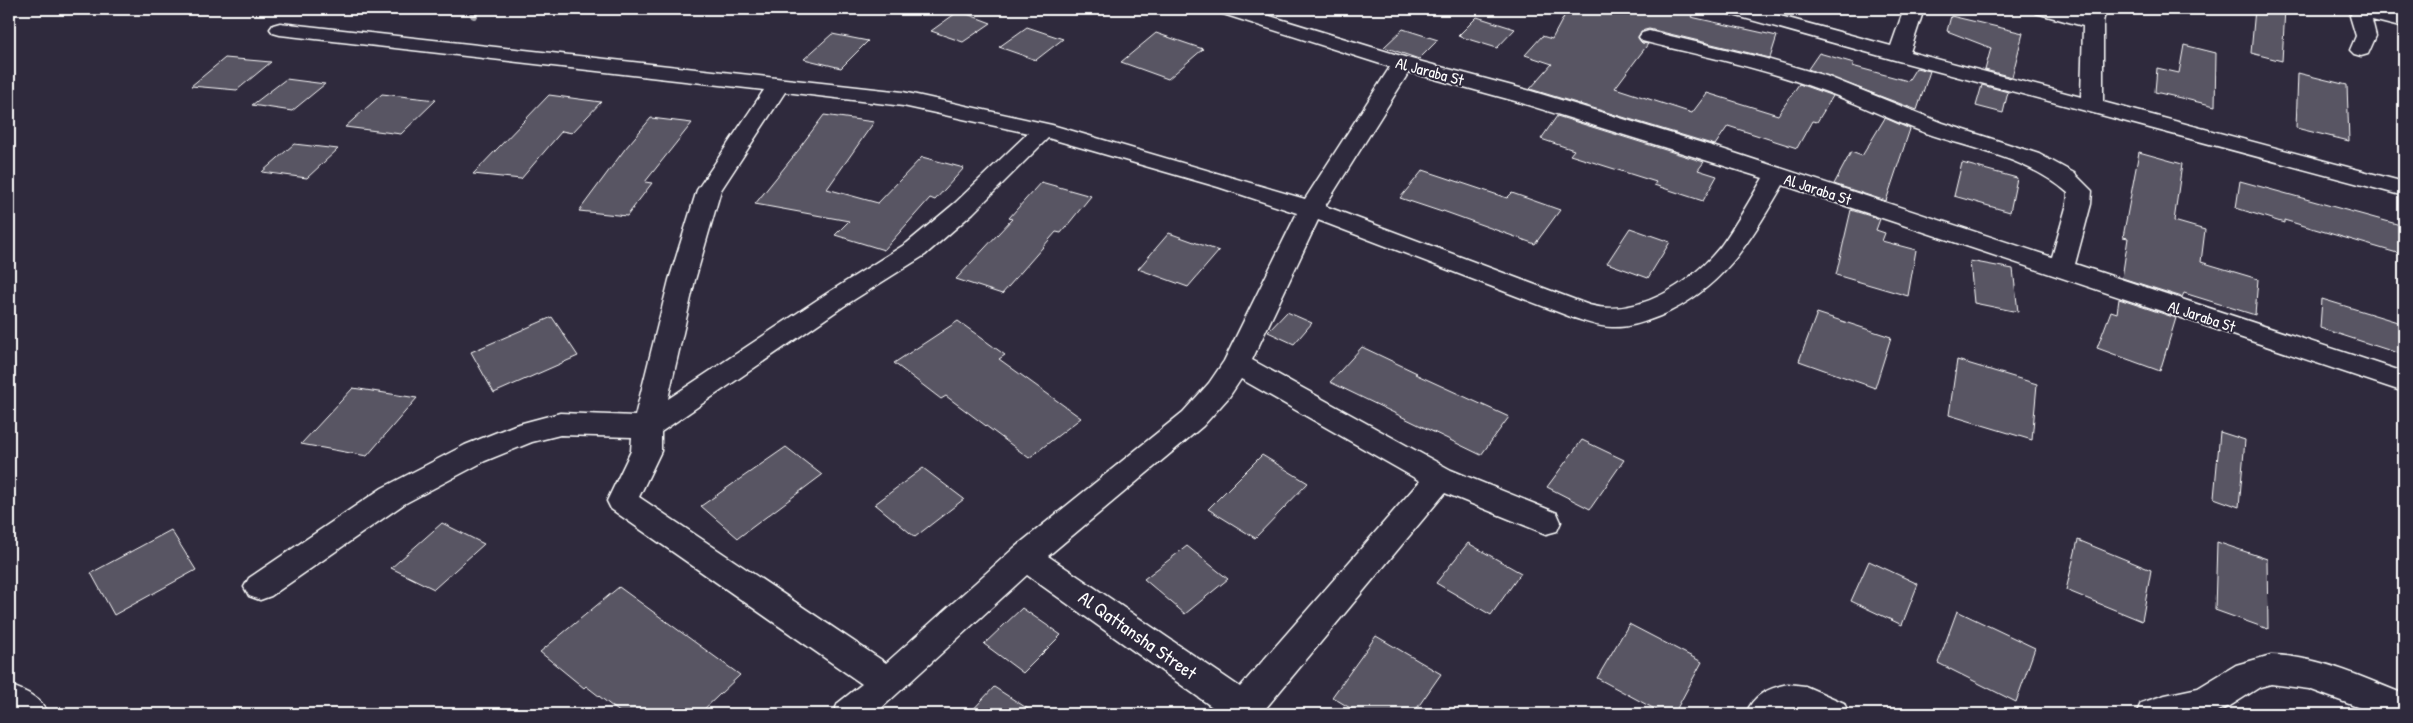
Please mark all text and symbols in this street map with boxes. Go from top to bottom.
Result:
street label: Al Jaraba St [1393,51,1467,91]
street label: Al Jaraba St [1781,168,1855,210]
street label: Al Jaraba St [2165,295,2239,337]
street label: Al Qattansha Street [1074,584,1203,686]

